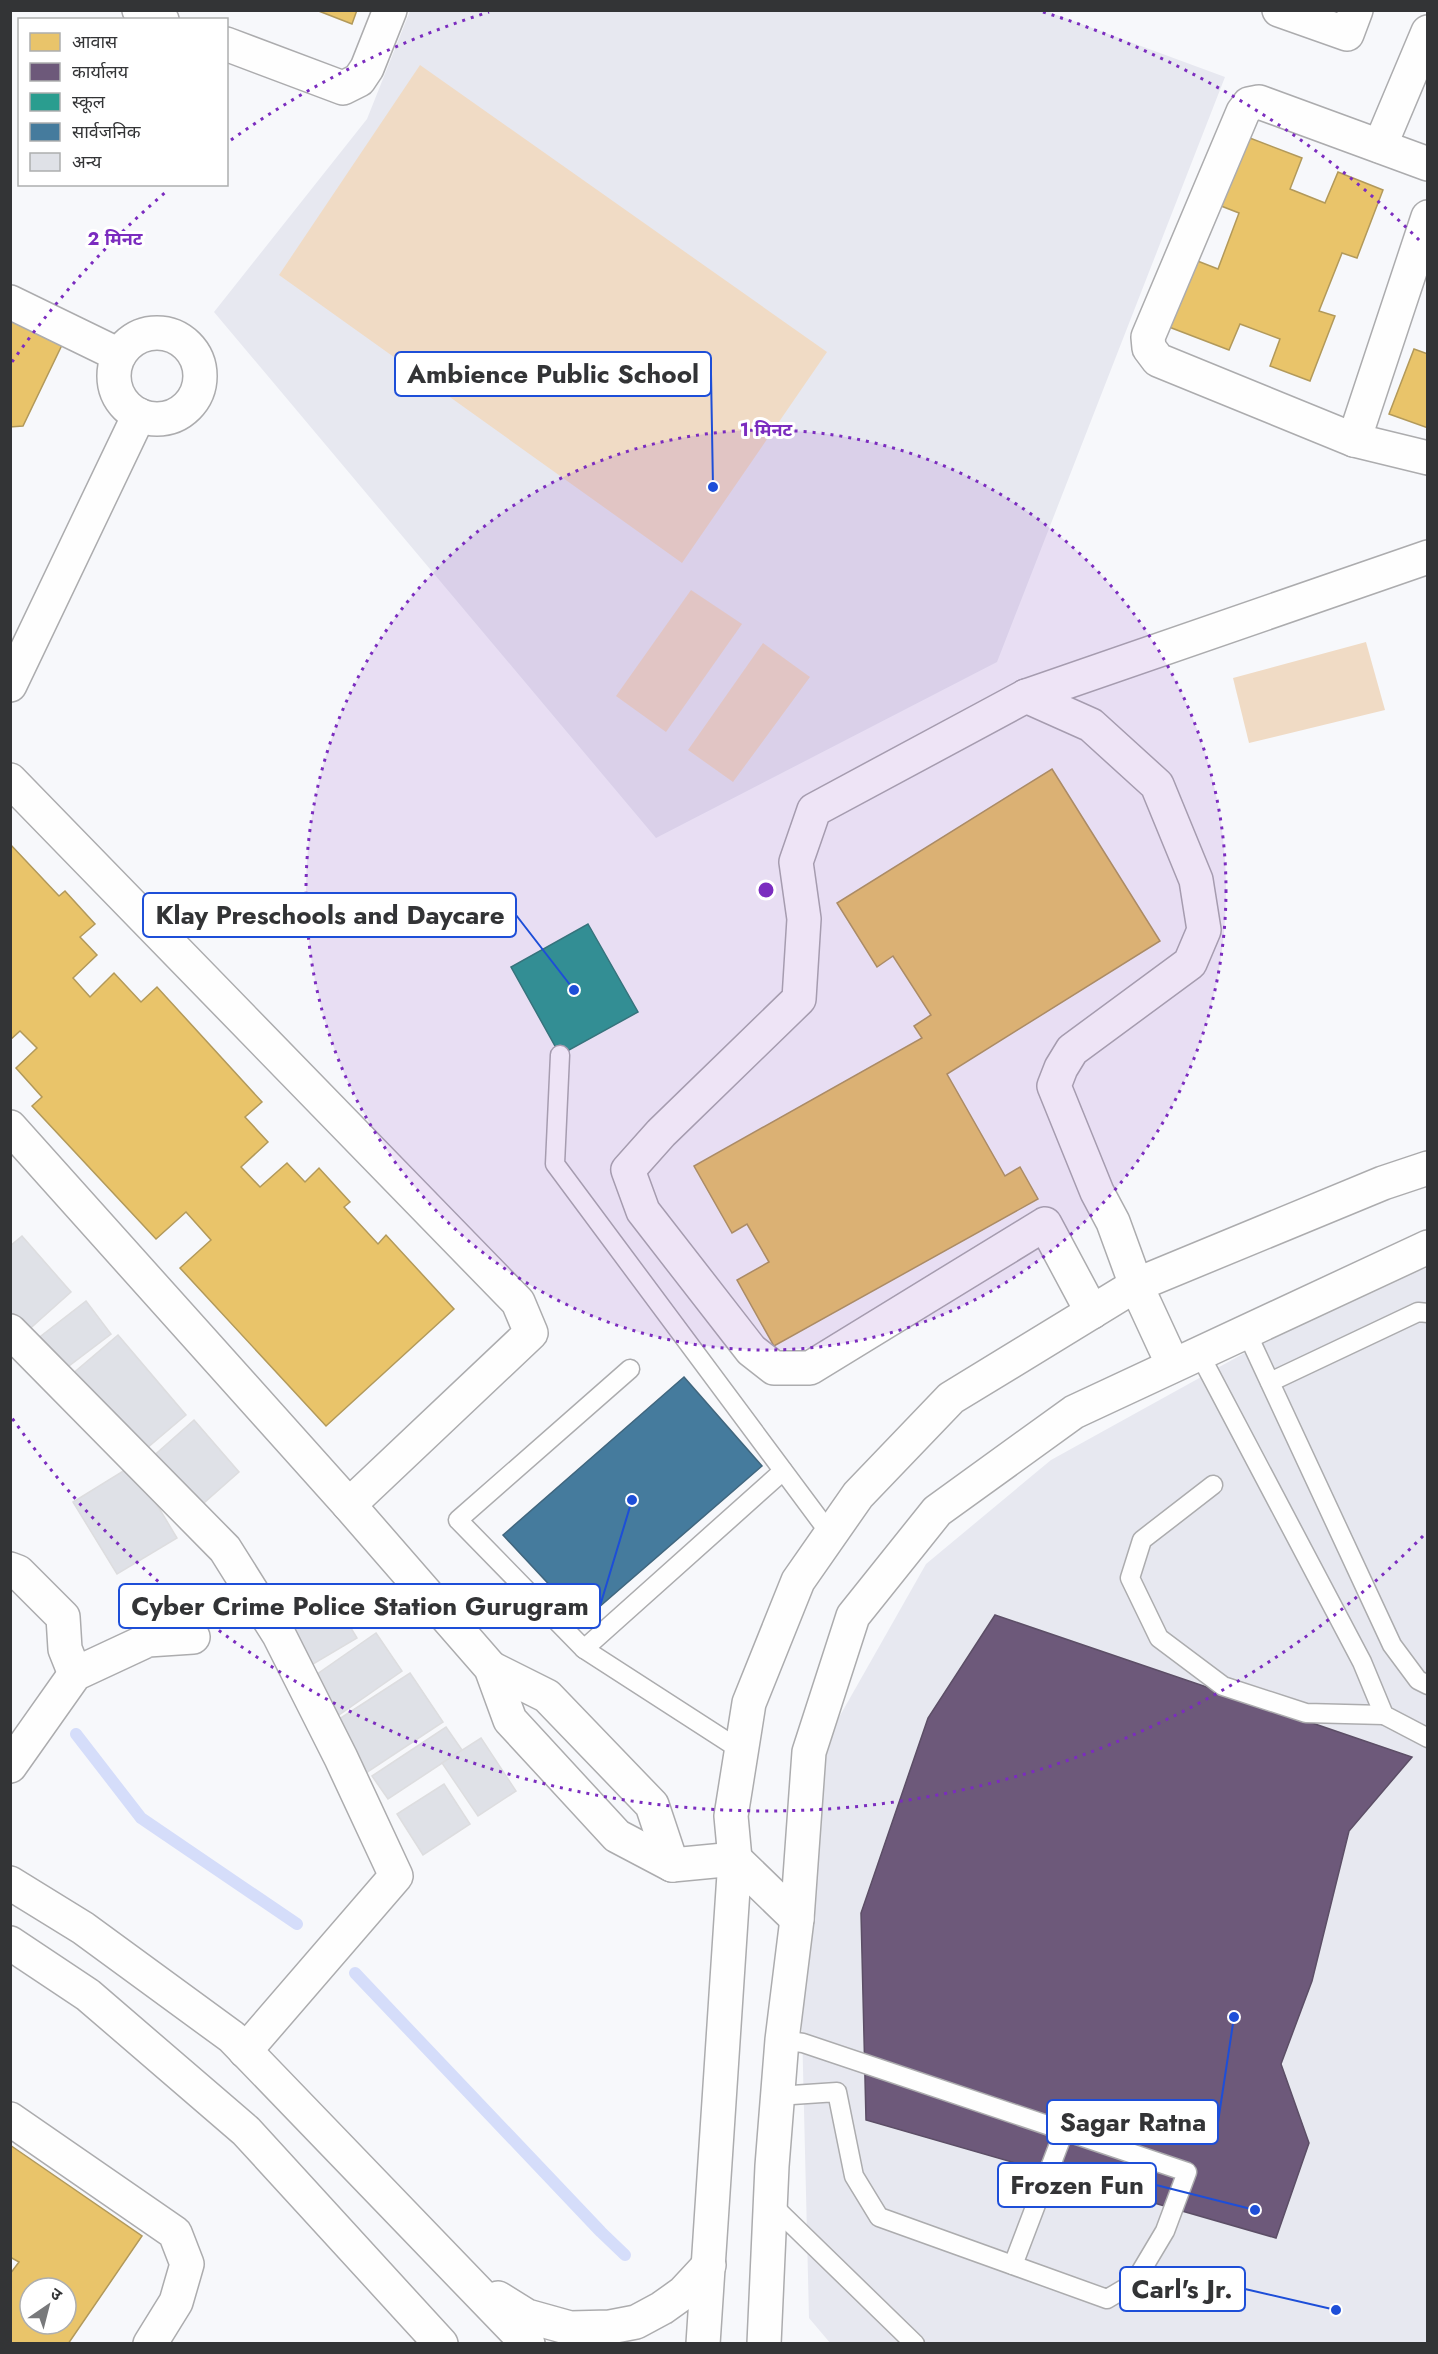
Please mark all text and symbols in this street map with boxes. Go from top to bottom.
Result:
legend [18,18,228,186]
text: आवास [72,29,118,55]
text: कार्यालय [72,59,129,85]
text: स्कूल [72,89,106,115]
text: सार्वजनिक [72,119,142,145]
text: अन्य [72,149,102,175]
text: 2 मिनट [88,226,143,252]
callout: Ambience Public School [395,352,711,396]
text: Ambience Public School [406,355,699,393]
text: 1 मिनट [740,417,792,443]
centre of rings [756,880,776,900]
callout: Klay Preschools and Daycare [143,893,516,937]
text: Klay Preschools and Daycare [155,896,505,934]
callout: Cyber Crime Police Station Gurugram [119,1584,600,1628]
text: Cyber Crime Police Station Gurugram [131,1587,589,1625]
callout: Sagar Ratna [1047,2100,1218,2144]
text: Sagar Ratna [1060,2103,1206,2141]
callout: Frozen Fun [998,2163,1156,2207]
text: Frozen Fun [1010,2166,1144,2204]
callout: Carl's Jr. [1120,2267,1245,2311]
text: Carl's Jr. [1131,2270,1233,2308]
north arrow [18,2276,78,2336]
text: उ [46,2282,67,2307]

